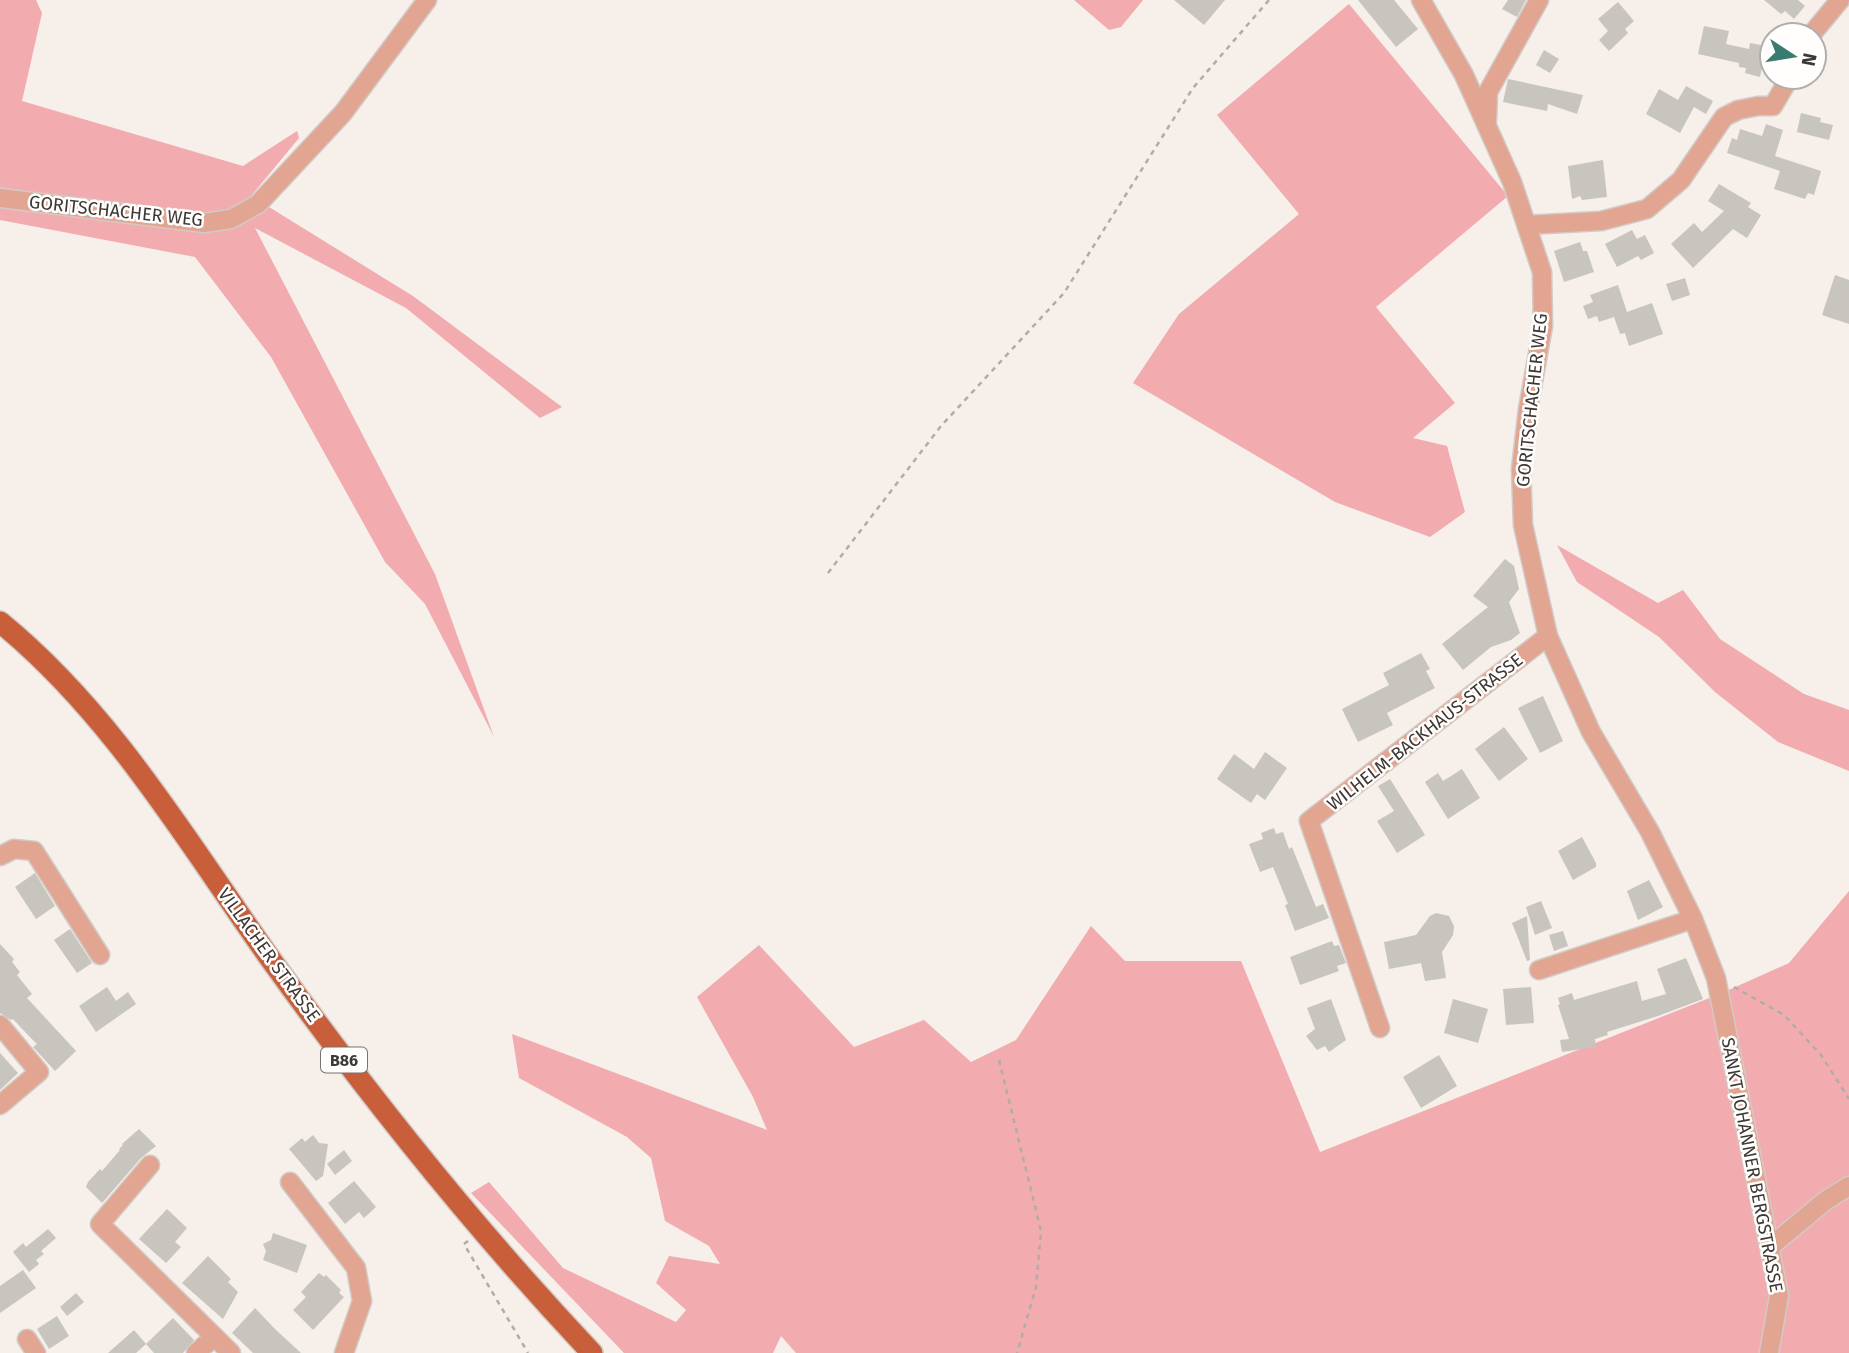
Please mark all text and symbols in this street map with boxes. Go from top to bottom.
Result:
north arrow [1758,21,1828,91]
text: N [1797,51,1822,68]
street label: GORITSCHACHER WEG [28,191,204,231]
street label: GORITSCHACHER WEG [1512,312,1552,488]
street label: WILHELM-BACKHAUS-STRASSE [1323,649,1527,815]
street label: VILLACHER STRASSE [213,884,325,1026]
street label: SANKT JOHANNER BERGSTRASSE [1716,1036,1788,1294]
road number: B86 [321,1048,367,1072]

